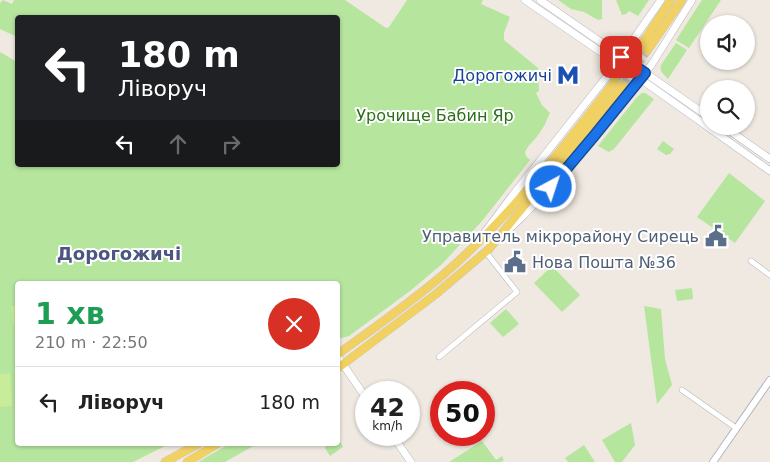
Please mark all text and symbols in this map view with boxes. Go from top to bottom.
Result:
map controls [700,15,755,135]
button: sound [700,15,755,70]
icon: left [35,35,100,100]
text: 180 m [118,35,240,75]
pin [600,36,642,78]
icon: arrive [607,43,635,71]
metro station icon: Дорогожичі [555,62,581,88]
place label: Дорогожичі [453,66,552,85]
text: Ліворуч [118,76,207,101]
button: search [700,80,755,135]
park label: Урочище Бабин Яр [356,106,514,125]
icon: left [111,130,139,158]
icon: ahead [164,130,192,158]
icon: right [217,130,245,158]
position arrow [524,160,576,212]
public building icon: Управитель мікрорайону Сирець [703,223,729,249]
place label: Управитель мікрорайону Сирець [422,227,699,246]
district label: Дорогожичі [57,243,181,264]
public building icon: Нова Пошта №36 [502,249,528,275]
place label: Нова Пошта №36 [532,253,676,272]
text: 1 хв [35,296,105,331]
button: close [268,298,320,350]
text: 210 m · 22:50 [35,333,148,352]
speed limit sign: 50 [430,381,495,446]
icon: left [35,388,63,416]
text: Ліворуч [78,391,164,413]
text: 180 m [259,391,320,413]
text: 42 [370,393,405,422]
text: km/h [372,419,403,433]

